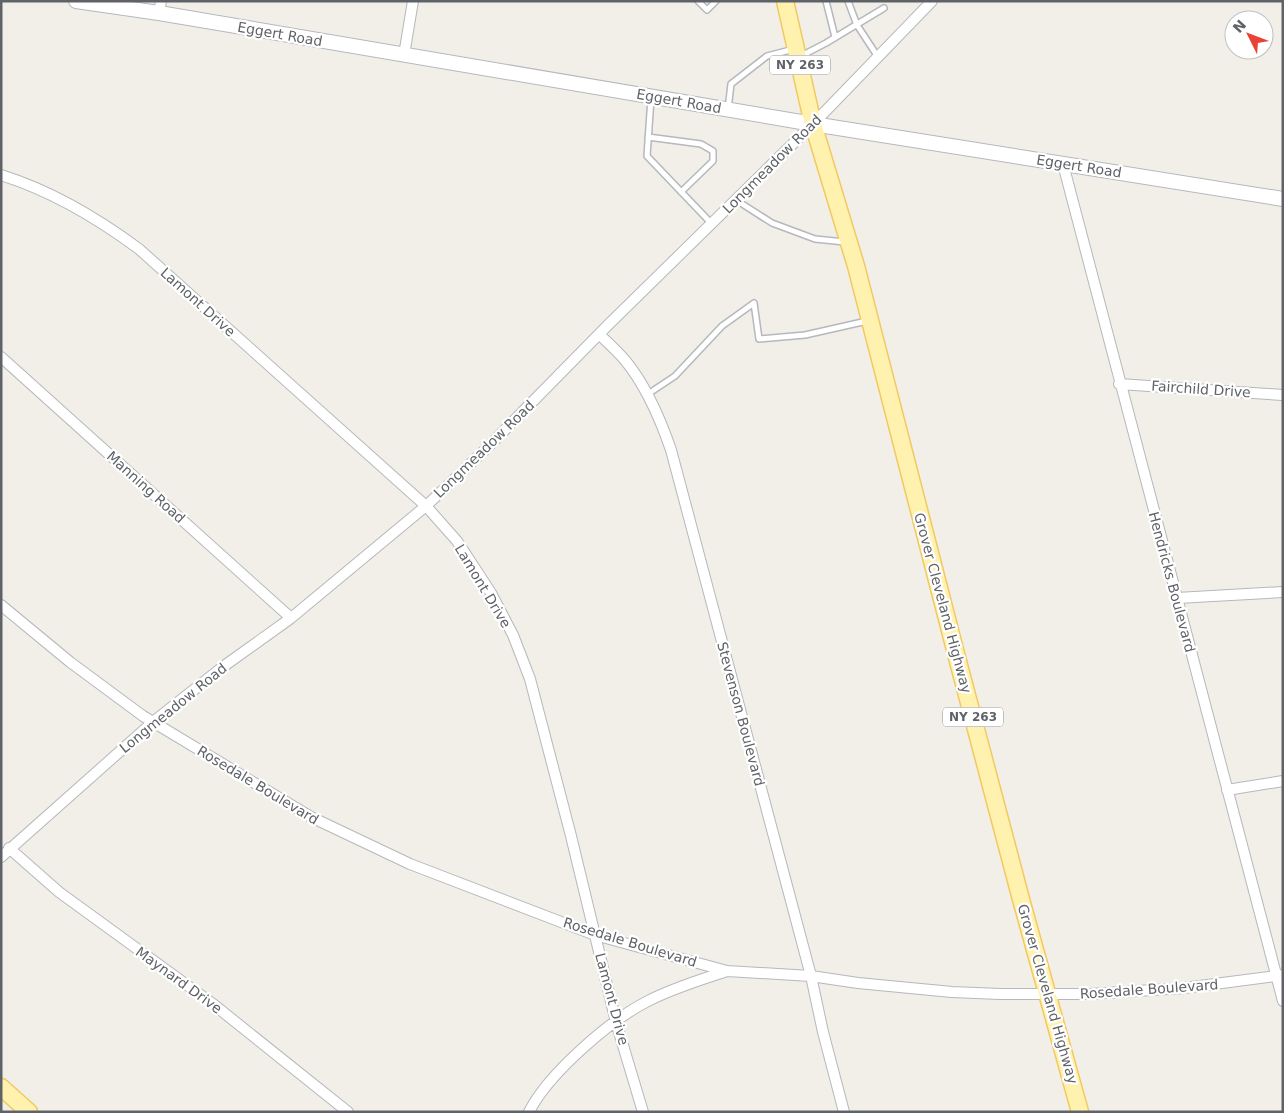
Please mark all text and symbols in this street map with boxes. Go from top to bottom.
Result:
north arrow [1224,10,1274,60]
text: N [1229,17,1249,36]
street label: Eggert Road [236,19,324,49]
road number: NY 263 [770,56,830,74]
street label: Eggert Road [635,86,723,116]
street label: Longmeadow Road [719,111,825,217]
street label: Eggert Road [1035,151,1123,181]
street label: Lamont Drive [157,264,239,340]
street label: Fairchild Drive [1151,378,1251,400]
street label: Longmeadow Road [431,397,537,501]
street label: Manning Road [104,448,188,526]
street label: Hendricks Boulevard [1146,510,1198,654]
street label: Grover Cleveland Highway [911,511,975,695]
street label: Lamont Drive [452,541,514,631]
street label: Stevenson Boulevard [714,640,768,788]
street label: Longmeadow Road [116,660,230,756]
road number: NY 263 [943,708,1003,726]
street label: Rosedale Boulevard [194,742,322,828]
street label: Grover Cleveland Highway [1015,902,1081,1086]
street label: Rosedale Boulevard [561,914,699,970]
street label: Maynard Drive [133,943,225,1017]
street label: Lamont Drive [592,951,632,1047]
street label: Rosedale Boulevard [1079,976,1219,1002]

